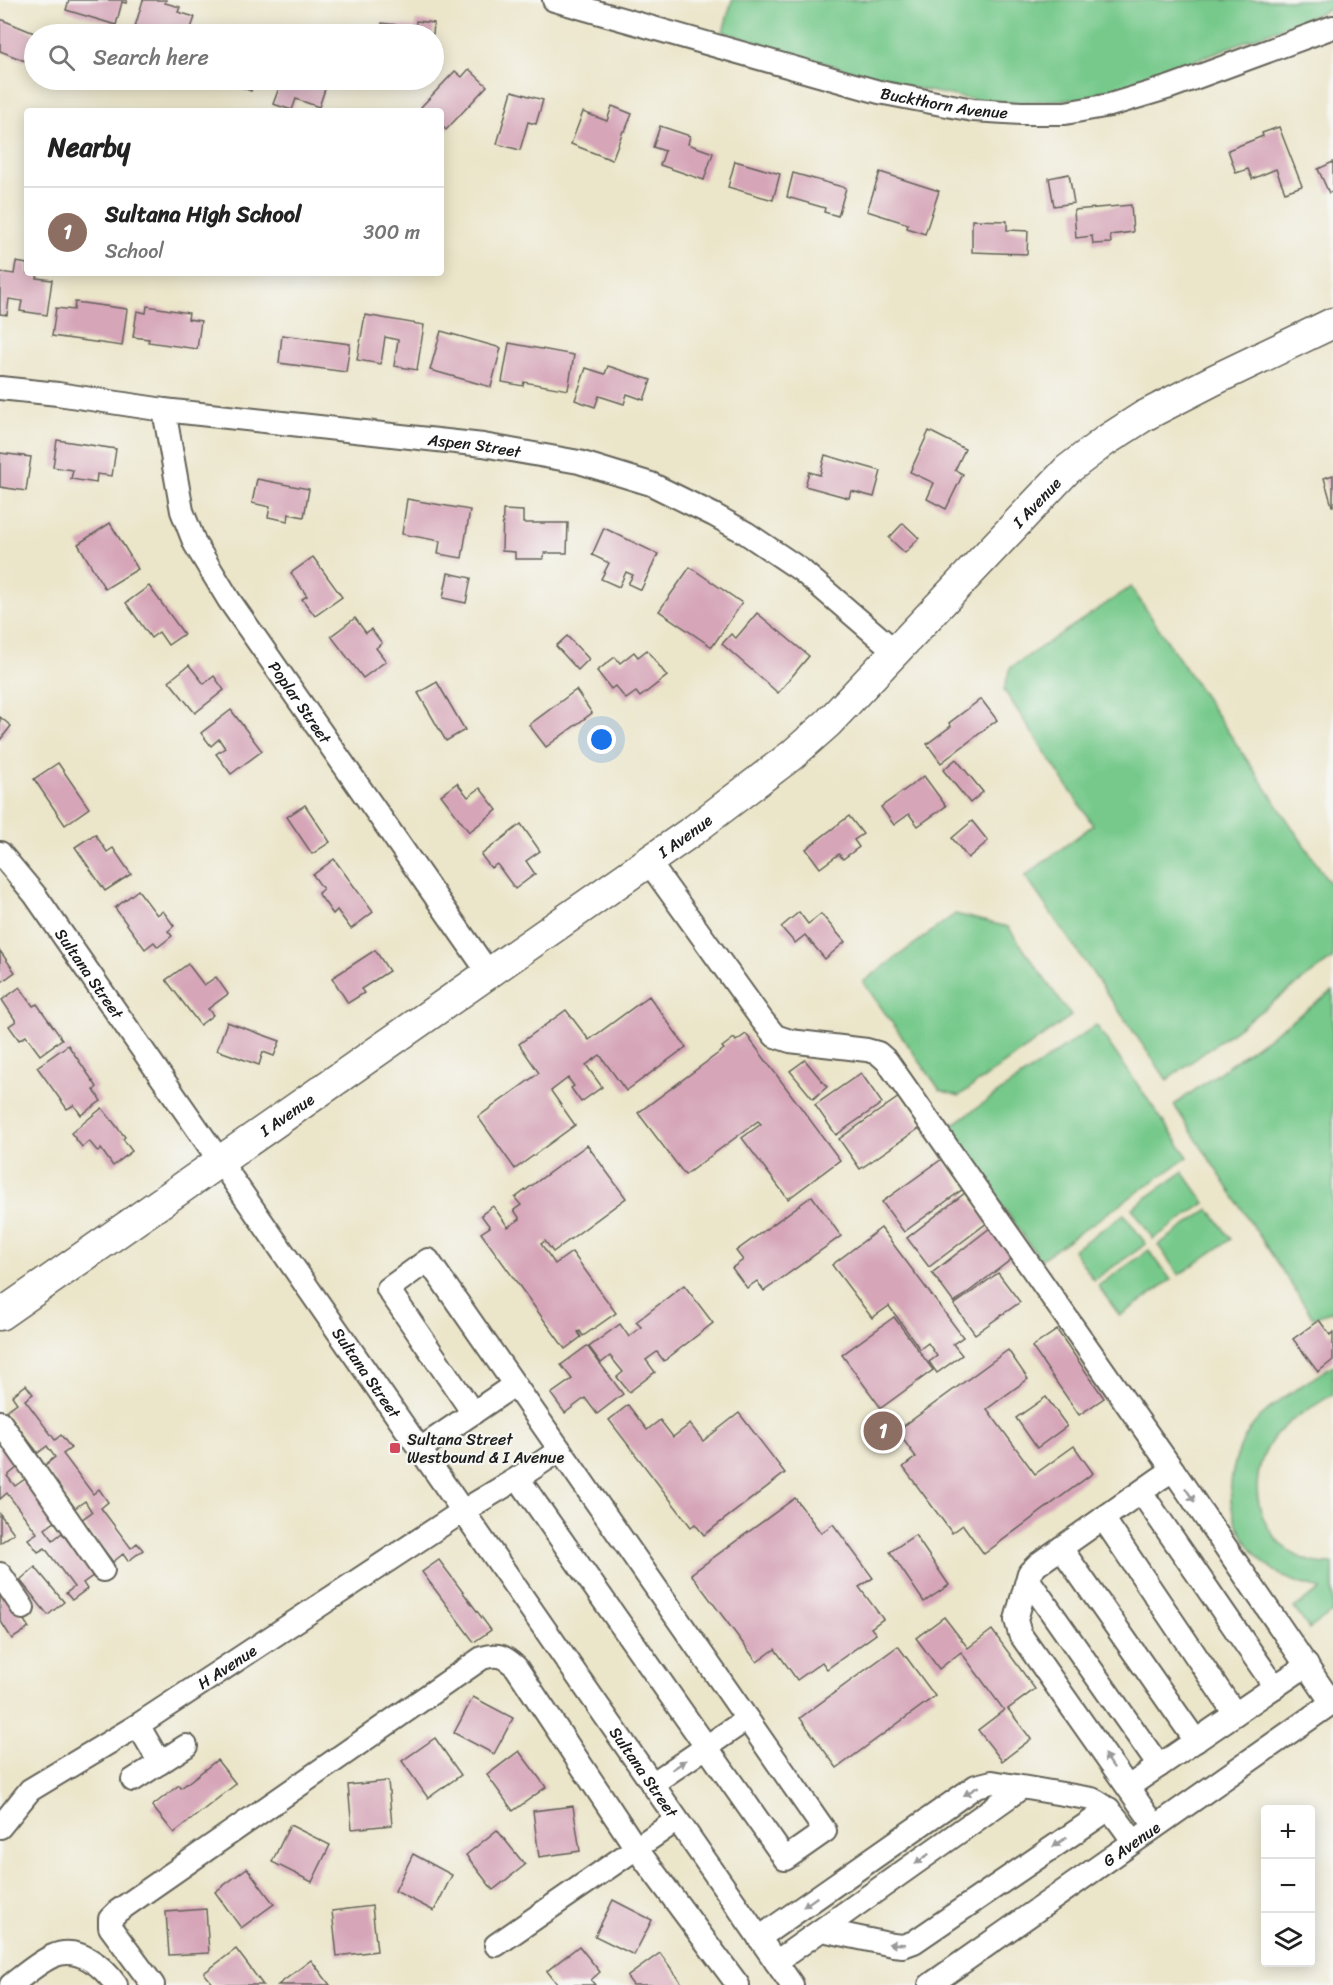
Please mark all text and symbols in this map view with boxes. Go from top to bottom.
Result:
search box [24,24,444,90]
text: Search here [93,38,209,77]
icon: search [45,41,78,74]
street label: Buckthorn Avenue [878,78,1009,127]
text: Nearby [48,124,130,170]
text: Sultana High School [105,195,301,234]
text: 1 [63,215,72,250]
text: 300 m [363,215,420,250]
text: School [105,234,164,269]
street label: Aspen Street [426,424,524,466]
street label: I Avenue [1004,470,1068,535]
street label: Poplar Street [261,655,340,750]
your location [587,725,616,754]
street label: I Avenue [651,806,719,866]
street label: Sultana Street [47,922,132,1025]
street label: I Avenue [252,1085,321,1145]
street label: Sultana Street [325,1321,409,1425]
pin: 1 [864,1408,902,1454]
place label: Sultana Street Westbound & I Avenue [407,1425,564,1472]
marker: Sultana Street Westbound & I Avenue [388,1441,402,1455]
one-way arrow [1184,1487,1196,1503]
street label: H Avenue [191,1636,263,1697]
street label: Sultana Street [602,1720,686,1824]
one-way arrow [1103,1753,1115,1769]
one-way arrow [671,1760,687,1771]
one-way arrow [962,1785,979,1796]
map controls [1261,1805,1315,1967]
button: + [1261,1805,1315,1859]
street label: G Avenue [1096,1813,1167,1874]
one-way arrow [1053,1836,1069,1848]
one-way arrow [914,1853,930,1865]
button: − [1261,1859,1315,1913]
one-way arrow [803,1896,819,1908]
button: layers [1261,1913,1315,1967]
one-way arrow [887,1939,906,1948]

